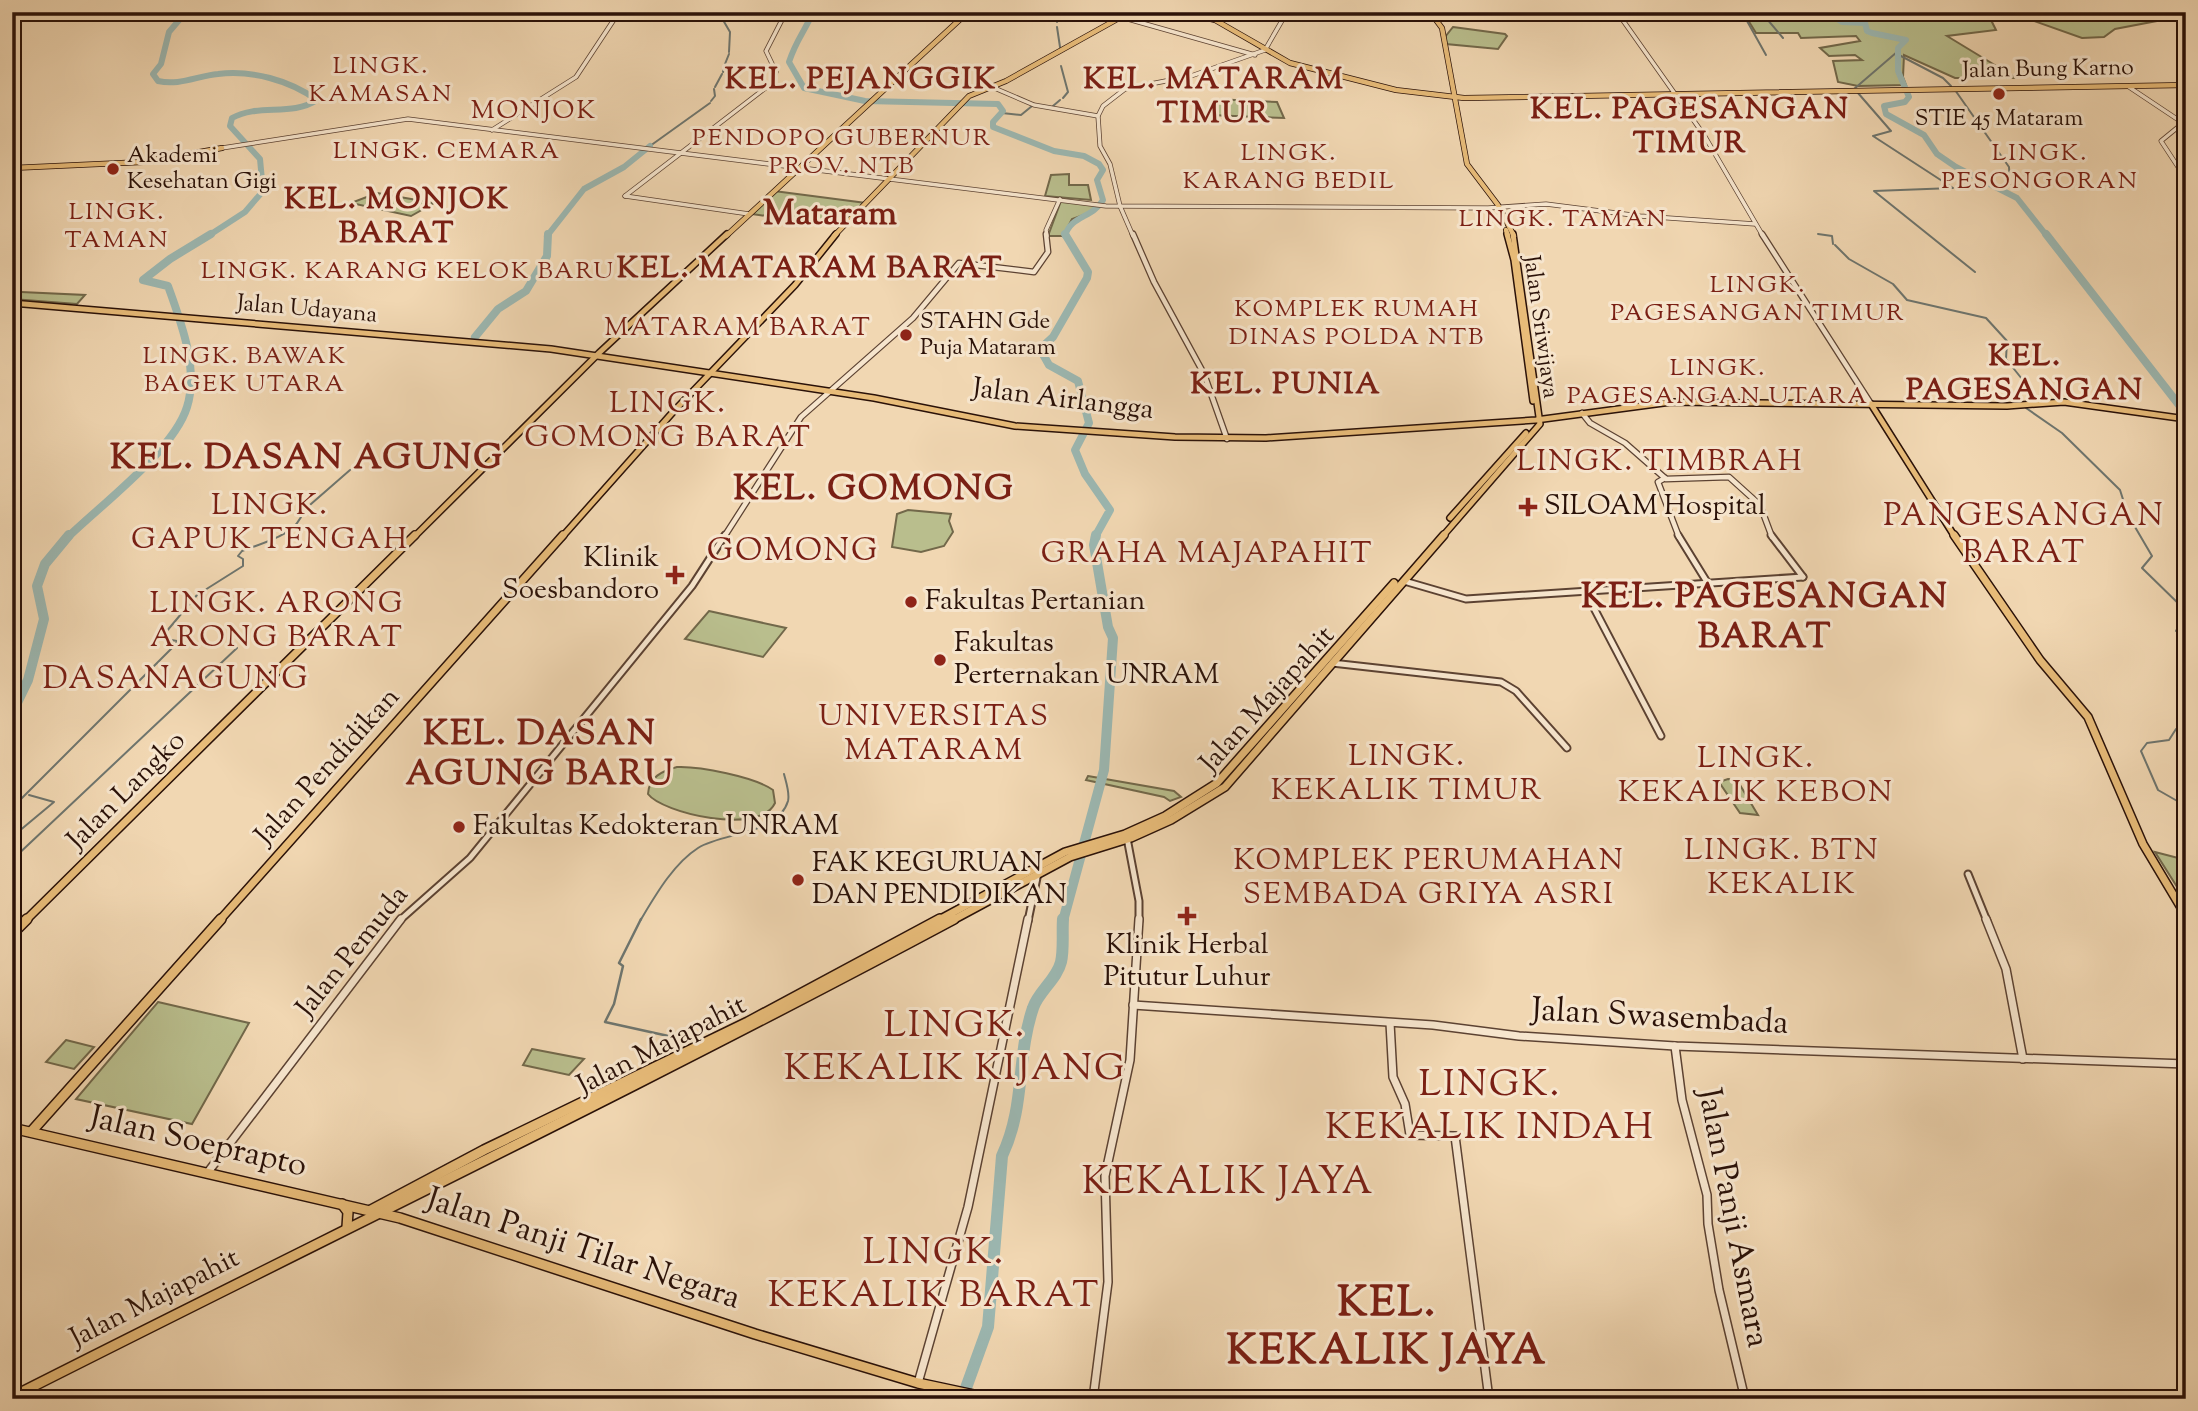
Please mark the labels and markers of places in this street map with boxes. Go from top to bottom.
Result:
marker: STIE 45 Mataram [1991,86,2007,102]
place label: STIE 45 Mataram [1915,103,2083,136]
place label: Akademi Kesehatan Gigi [127,140,277,199]
marker: Akademi Kesehatan Gigi [105,161,121,177]
place label: STAHN Gde Puja Mataram [920,306,1056,365]
marker: STAHN Gde Puja Mataram [898,327,914,343]
place label: SILOAM Hospital [1544,487,1766,527]
marker: SILOAM Hospital [1518,497,1538,517]
place label: Klinik Soesbandoro [502,539,659,611]
marker: Klinik Soesbandoro [665,565,685,585]
place label: Fakultas Pertanian [925,582,1145,622]
marker: Fakultas Pertanian [903,594,919,610]
place label: Fakultas Perternakan UNRAM [954,624,1219,696]
marker: Fakultas Perternakan UNRAM [932,652,948,668]
place label: Fakultas Kedokteran UNRAM [473,807,839,847]
marker: Fakultas Kedokteran UNRAM [451,819,467,835]
place label: FAK KEGURUAN DAN PENDIDIKAN [812,844,1067,916]
marker: FAK KEGURUAN DAN PENDIDIKAN [790,872,806,888]
marker: Klinik Herbal Pitutur Luhur [1177,906,1197,926]
place label: Klinik Herbal Pitutur Luhur [1104,926,1271,998]

